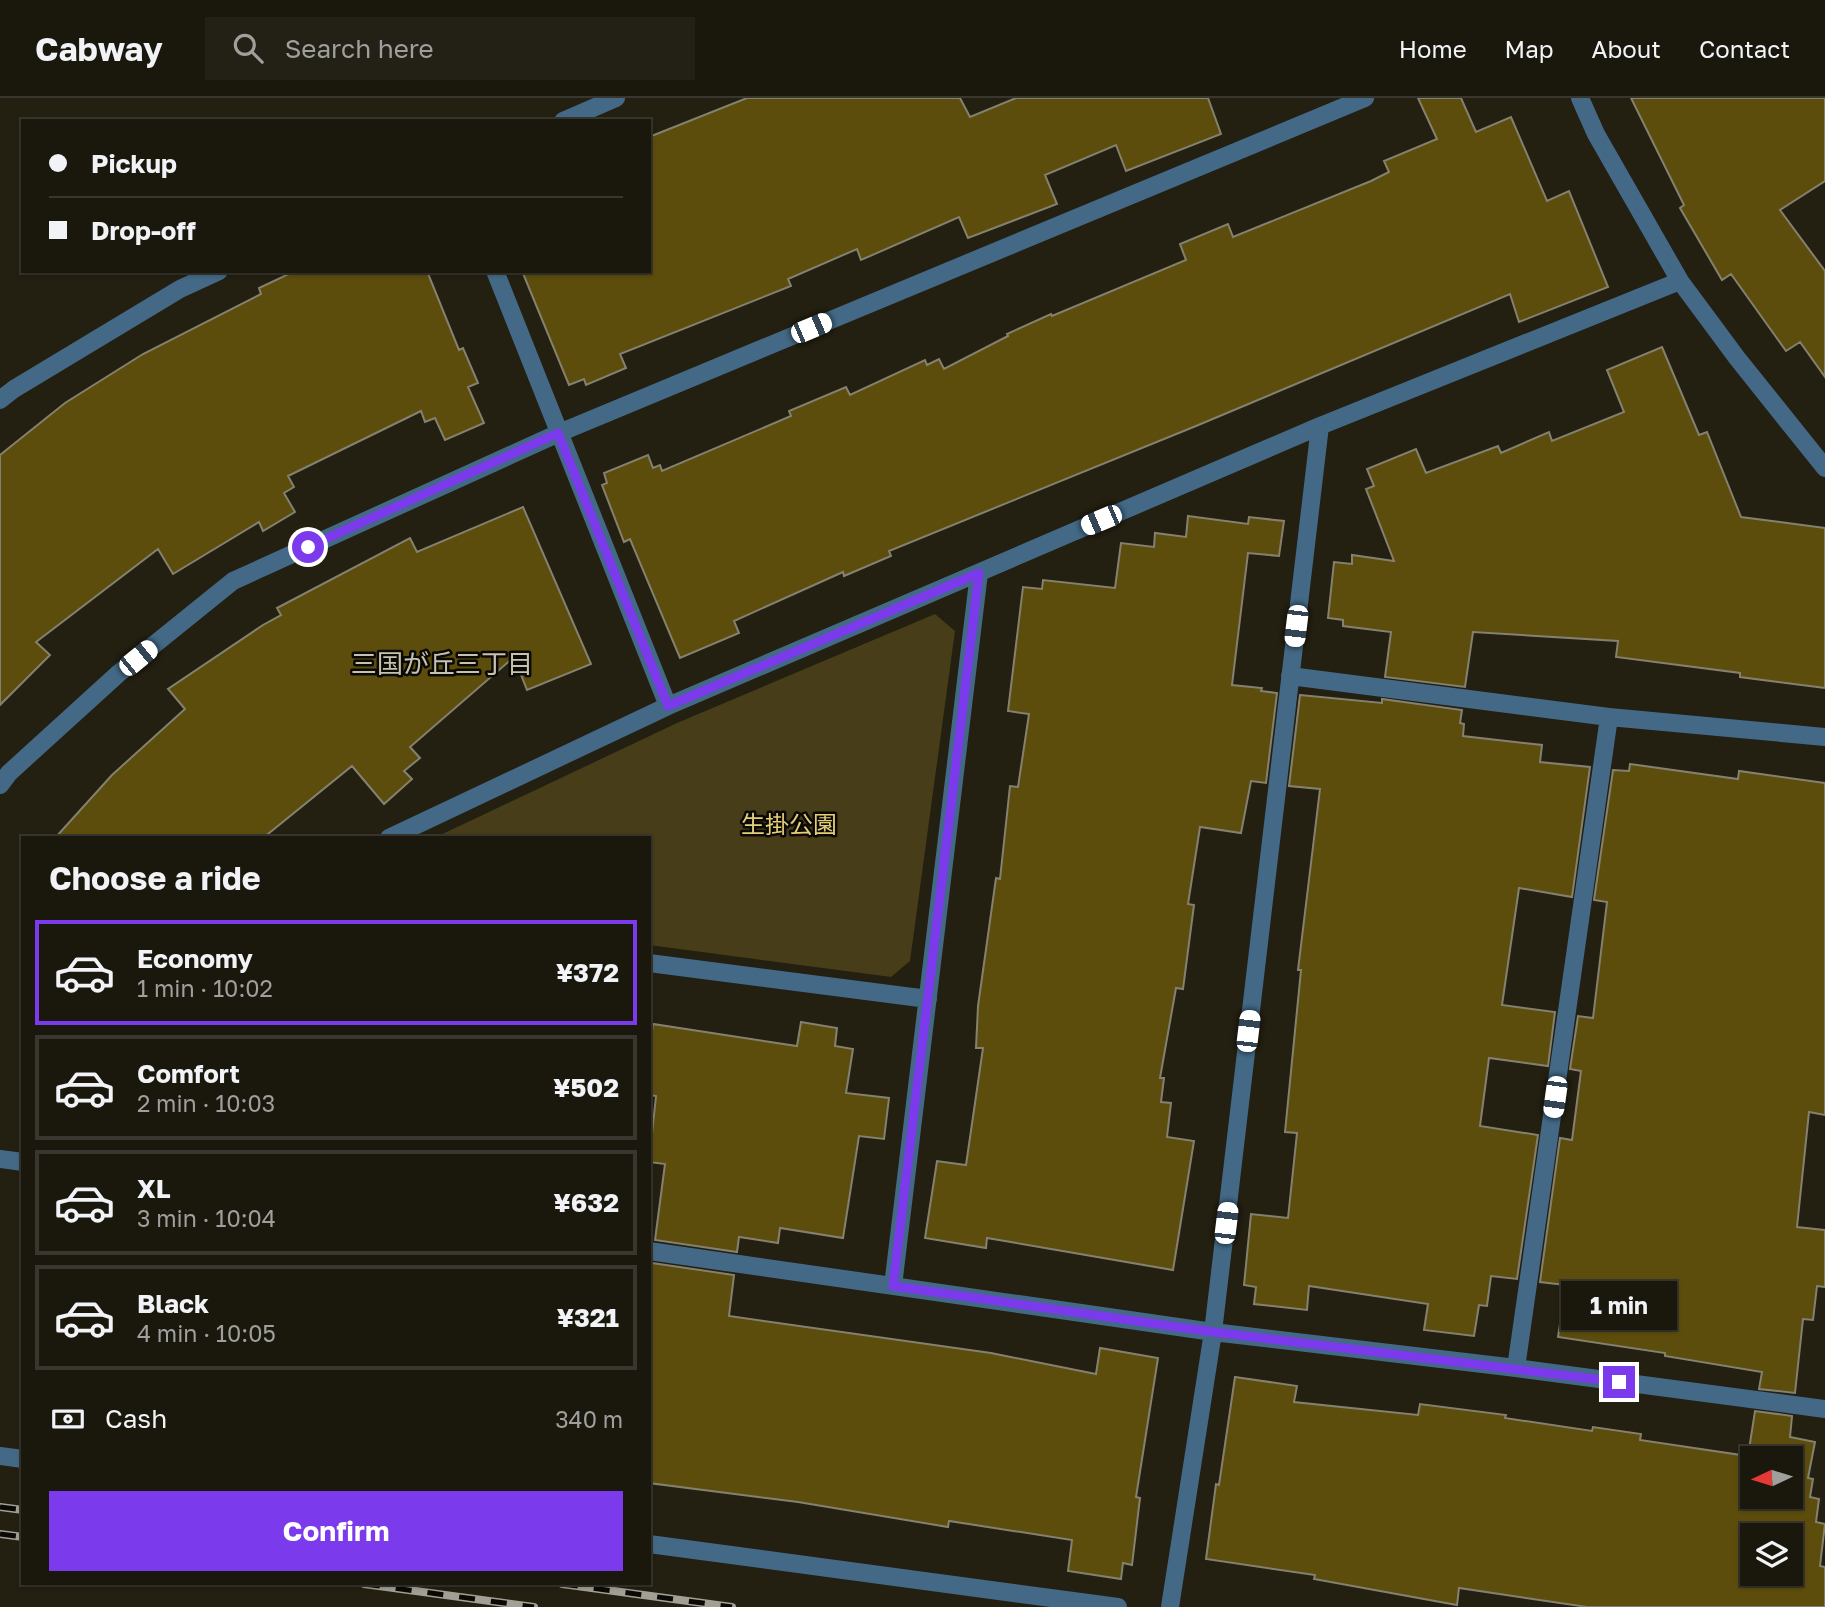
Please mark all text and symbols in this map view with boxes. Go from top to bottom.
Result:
search box [205,17,695,80]
text: Cabway [35,29,163,68]
icon: search [229,29,267,67]
text: Search here [285,33,434,64]
text: Home [1399,34,1467,63]
text: Map [1505,34,1554,63]
text: About [1592,34,1661,63]
text: Contact [1699,34,1790,63]
text: Pickup [91,148,177,179]
text: Drop-off [91,215,196,246]
car [788,310,835,346]
car [1078,502,1125,538]
route start [292,531,324,563]
car [1284,604,1309,648]
car [116,637,161,679]
district label: 三国が丘三丁目 [351,648,533,679]
park label: 生掛公園 [741,809,837,838]
text: Choose a ride [49,859,261,897]
icon: car [53,941,116,1004]
text: Economy [137,943,253,974]
text: ¥372 [556,957,619,988]
text: 1 min · 10:02 [137,974,273,1002]
car [1236,1009,1261,1053]
icon: car [53,1056,116,1119]
text: Comfort [137,1058,240,1089]
text: ¥502 [553,1072,619,1103]
car [1542,1075,1569,1119]
text: 2 min · 10:03 [137,1089,275,1117]
icon: car [53,1171,116,1234]
text: XL [137,1173,171,1204]
text: ¥632 [554,1187,619,1218]
car [1214,1201,1239,1245]
text: 3 min · 10:04 [137,1204,276,1232]
callout: 1 min [1561,1280,1677,1330]
icon: car [53,1286,116,1349]
text: Black [137,1288,209,1319]
text: 1 min [1590,1291,1648,1319]
text: ¥321 [557,1302,619,1333]
text: 4 min · 10:05 [137,1319,276,1347]
route end [1603,1366,1635,1398]
icon: cash [49,1400,87,1438]
text: Cash [105,1403,167,1434]
text: 340 m [555,1405,623,1433]
north arrow [1740,1446,1802,1508]
map controls [1740,1446,1803,1586]
button: Confirm [49,1491,623,1571]
button: layers [1740,1523,1803,1586]

